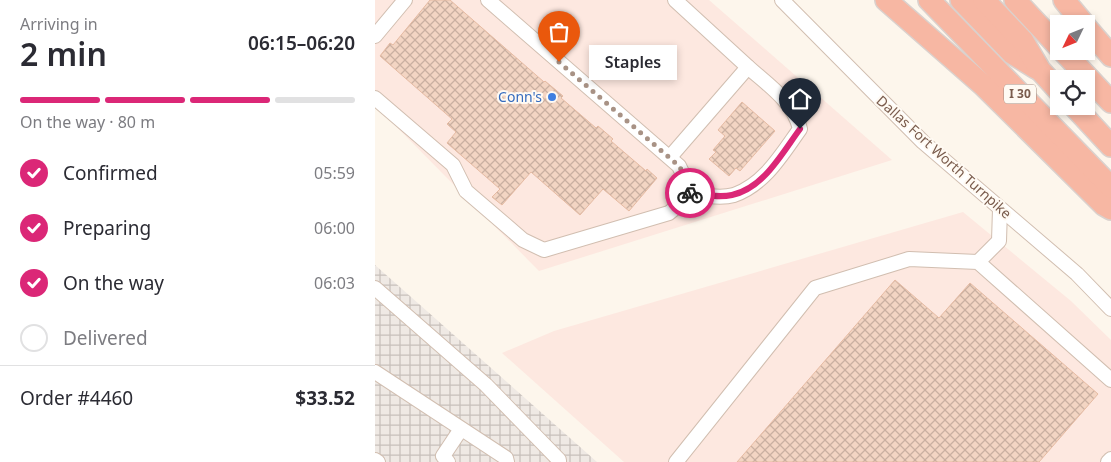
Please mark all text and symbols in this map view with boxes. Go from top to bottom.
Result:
pin [538,11,580,62]
text: Arriving in [20,13,98,35]
north arrow [1050,15,1095,60]
map controls [1050,15,1095,115]
icon: bag [545,18,573,46]
text: 06:15–06:20 [248,30,355,56]
text: 2 min [20,32,107,75]
callout: Staples [589,44,677,80]
text: Staples [605,51,661,73]
button: locate [1050,70,1095,115]
pin [779,78,821,129]
icon: home [786,85,814,113]
road number: I 30 [1004,85,1036,104]
place label: Conn's [498,87,542,106]
marker: Conn's [546,91,558,103]
street label: Dallas Fort Worth Turnpike [873,91,1016,223]
text: On the way · 80 m [20,111,155,133]
icon: check [20,159,48,187]
text: Confirmed [63,160,158,186]
text: 05:59 [314,162,355,184]
courier [665,168,715,218]
icon: bike [676,179,704,207]
icon: check [20,214,48,242]
text: Preparing [63,215,151,241]
text: 06:00 [314,217,355,239]
icon: check [20,269,48,297]
text: On the way [63,270,164,296]
text: 06:03 [314,272,355,294]
text: Delivered [63,325,148,351]
text: Order #4460 [20,385,133,411]
text: $33.52 [295,385,355,411]

